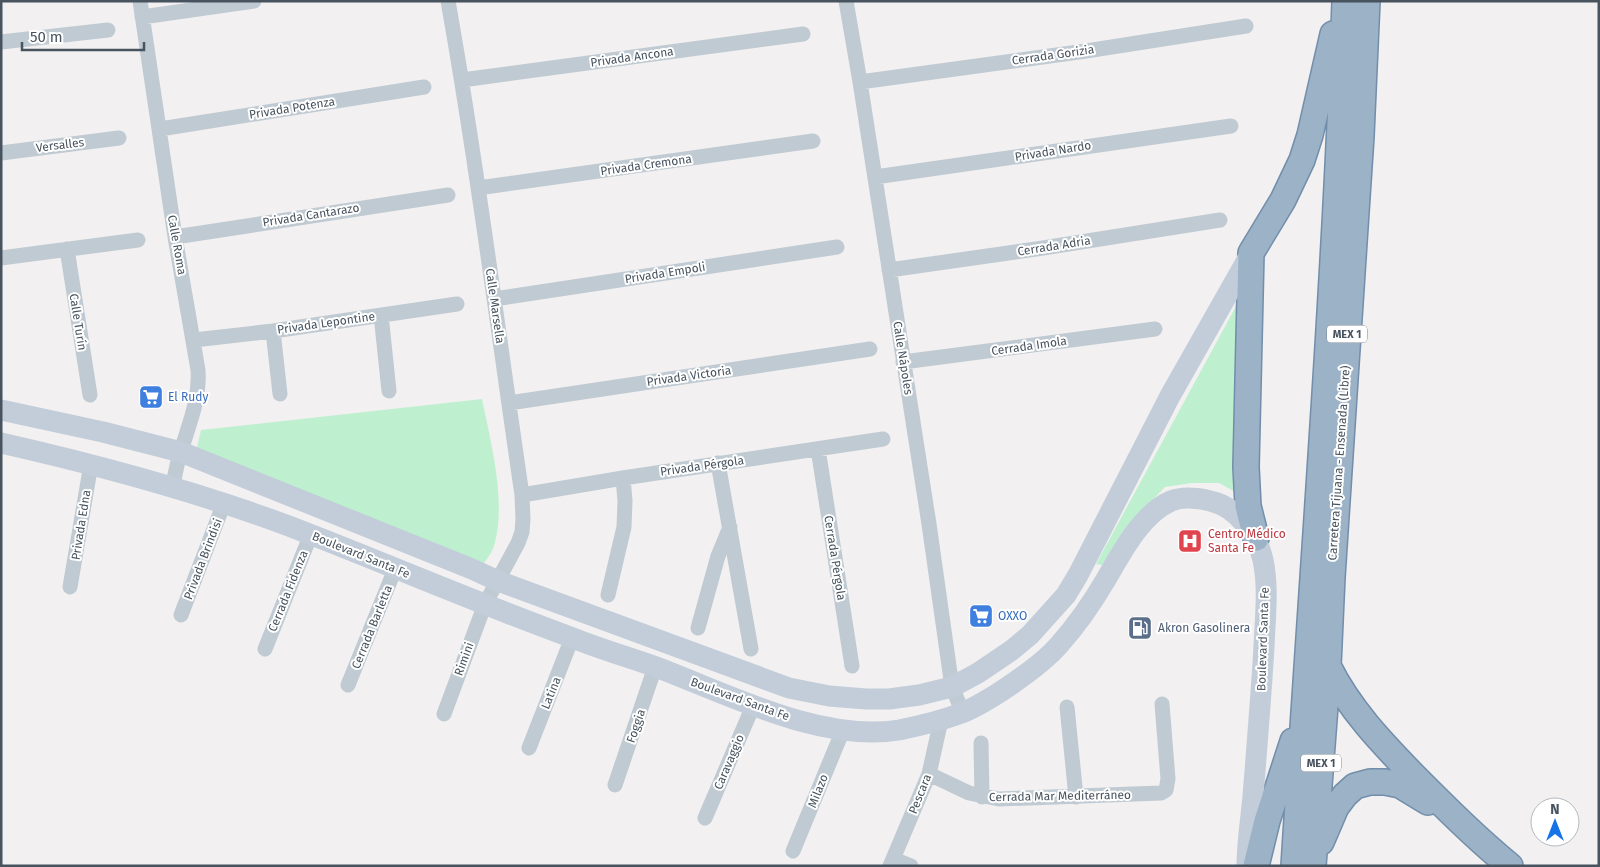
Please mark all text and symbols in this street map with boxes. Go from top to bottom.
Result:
scale bar [22,20,145,52]
text: 50 m [30,28,63,46]
street label: Cerrada Gorizia [1011,42,1095,68]
street label: Privada Ancona [590,44,674,70]
street label: Privada Potenza [248,94,336,122]
street label: Versalles [35,135,85,155]
street label: Privada Nardo [1014,138,1092,164]
street label: Privada Cremona [599,152,693,178]
street label: Privada Cantarazo [262,200,360,230]
street label: Calle Roma [165,214,189,276]
street label: Cerrada Adria [1016,233,1092,259]
street label: Privada Empoli [624,260,706,286]
street label: Calle Marsella [483,268,507,344]
street label: Calle Turín [67,293,89,351]
street label: Privada Lepontine [276,309,376,337]
street label: Calle Nápoles [890,320,916,396]
road number: MEX 1 [1327,326,1367,342]
street label: Cerrada Imola [990,334,1068,358]
street label: Privada Victoria [646,363,732,389]
street label: Carretera Tijuana - Ensenada (Libre) [1325,365,1353,561]
supermarket icon: El Rudy [138,384,164,410]
place label: El Rudy [168,390,208,404]
street label: Privada Pérgola [659,453,745,479]
street label: Privada Edna [69,489,93,561]
street label: Cerrada Pérgola [821,514,849,602]
street label: Privada Brindisi [181,516,225,602]
place label: Centro Médico Santa Fe [1208,527,1286,555]
hospital icon: Centro Médico Santa Fe [1177,528,1203,554]
street label: Boulevard Santa Fe [310,529,412,581]
street label: Cerrada Fidenza [265,548,311,634]
street label: Cerrada Barletta [349,583,395,671]
street label: Boulevard Santa Fe [1254,587,1272,691]
supermarket icon: OXXO [968,603,994,629]
place label: OXXO [998,609,1027,623]
fuel station icon: Akron Gasolinera [1127,615,1153,641]
place label: Akron Gasolinera [1158,621,1250,635]
street label: Rimini [451,640,477,678]
street label: Latina [538,675,564,711]
street label: Boulevard Santa Fe [689,675,791,723]
street label: Foggia [624,707,648,745]
street label: Caravaggio [711,732,747,792]
road number: MEX 1 [1301,754,1341,771]
street label: Milazo [805,772,831,810]
street label: Pescara [906,772,934,816]
street label: Cerrada Mar Mediterráneo [989,788,1131,804]
north arrow [1530,797,1580,847]
text: N [1550,801,1560,818]

